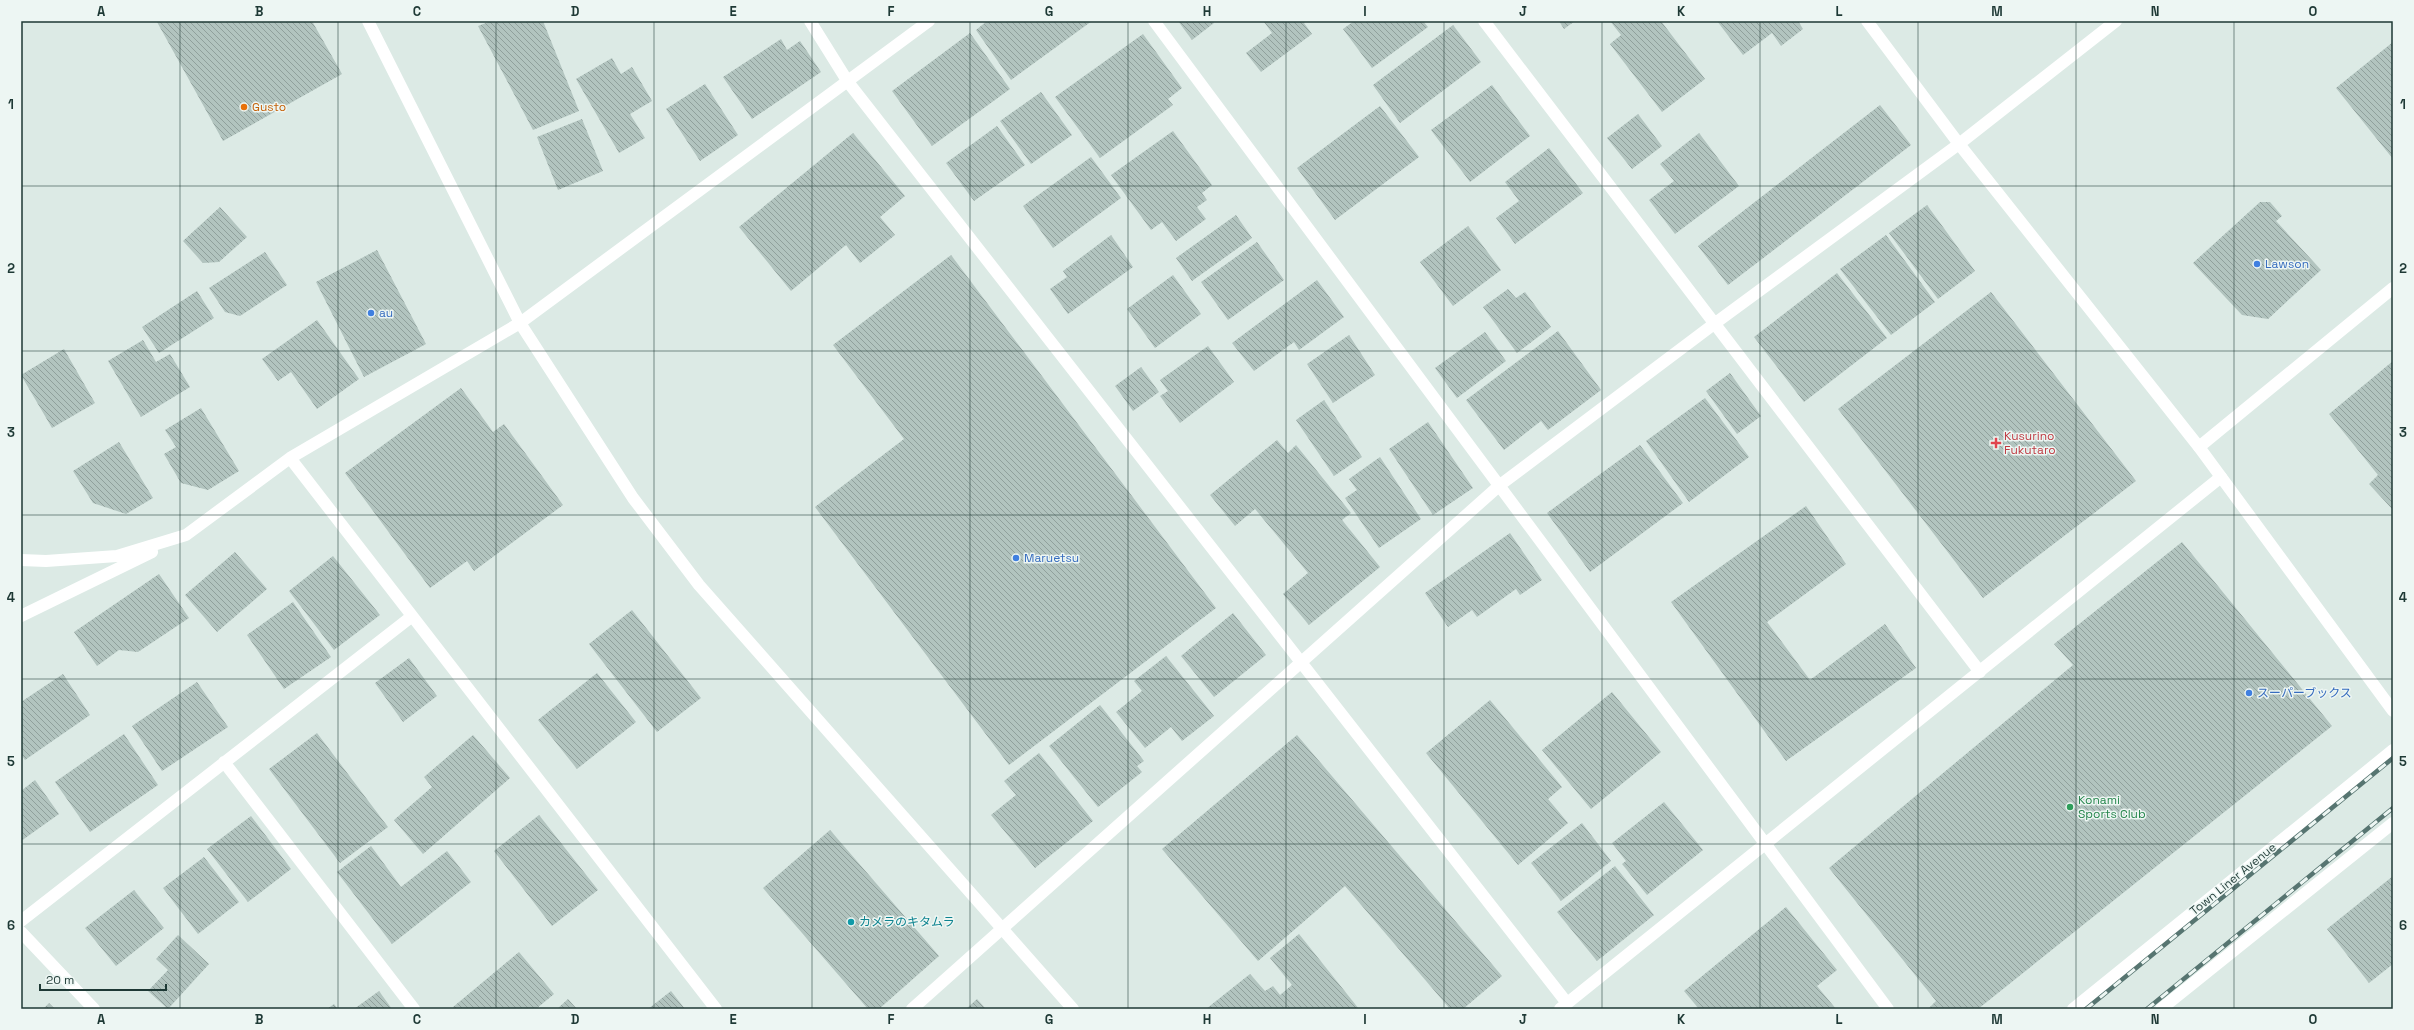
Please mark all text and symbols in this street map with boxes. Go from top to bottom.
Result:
text: A [97,3,106,20]
text: B [255,3,264,20]
text: C [413,3,421,20]
text: D [571,3,580,20]
text: E [729,3,737,20]
text: F [888,3,895,20]
text: G [1045,3,1053,20]
text: H [1203,3,1211,20]
text: I [1363,3,1367,20]
text: J [1519,3,1527,20]
text: K [1677,3,1686,20]
text: L [1835,3,1843,20]
text: M [1991,3,2003,20]
text: N [2151,3,2159,20]
text: O [2309,3,2318,20]
text: 1 [8,96,14,113]
text: 1 [2400,96,2406,113]
place label: Gusto [252,99,286,115]
marker: Gusto [239,102,249,112]
place label: Lawson [2265,256,2309,272]
marker: Lawson [2252,259,2262,269]
text: 2 [7,260,15,277]
text: 2 [2399,260,2407,277]
place label: au [379,305,393,321]
marker: au [366,308,376,318]
text: 3 [7,424,15,441]
text: 3 [2399,424,2407,441]
place label: Kusurino Fukutaro [2004,428,2056,458]
marker: Kusurino Fukutaro [1991,438,2001,448]
place label: Maruetsu [1024,550,1079,566]
marker: Maruetsu [1011,553,1021,563]
text: 4 [7,589,15,606]
text: 4 [2399,589,2407,606]
place label: スーパーブックス [2257,685,2352,701]
marker: スーパーブックス [2244,688,2254,698]
text: 5 [7,753,15,770]
text: 5 [2399,753,2407,770]
place label: Konami Sports Club [2078,792,2146,822]
marker: Konami Sports Club [2065,802,2075,812]
street label: Town Liner Avenue [2186,839,2280,919]
place label: カメラのキタムラ [859,914,954,930]
text: 6 [7,917,15,934]
marker: カメラのキタムラ [846,917,856,927]
text: 6 [2399,917,2407,934]
scale bar [40,966,166,992]
text: 20 m [46,972,74,988]
text: A [97,1011,106,1028]
text: B [255,1011,264,1028]
text: C [413,1011,421,1028]
text: D [571,1011,580,1028]
text: E [729,1011,737,1028]
text: F [888,1011,895,1028]
text: G [1045,1011,1053,1028]
text: H [1203,1011,1211,1028]
text: I [1363,1011,1367,1028]
text: J [1519,1011,1527,1028]
text: K [1677,1011,1686,1028]
text: L [1835,1011,1843,1028]
text: M [1991,1011,2003,1028]
text: N [2151,1011,2159,1028]
text: O [2309,1011,2318,1028]

